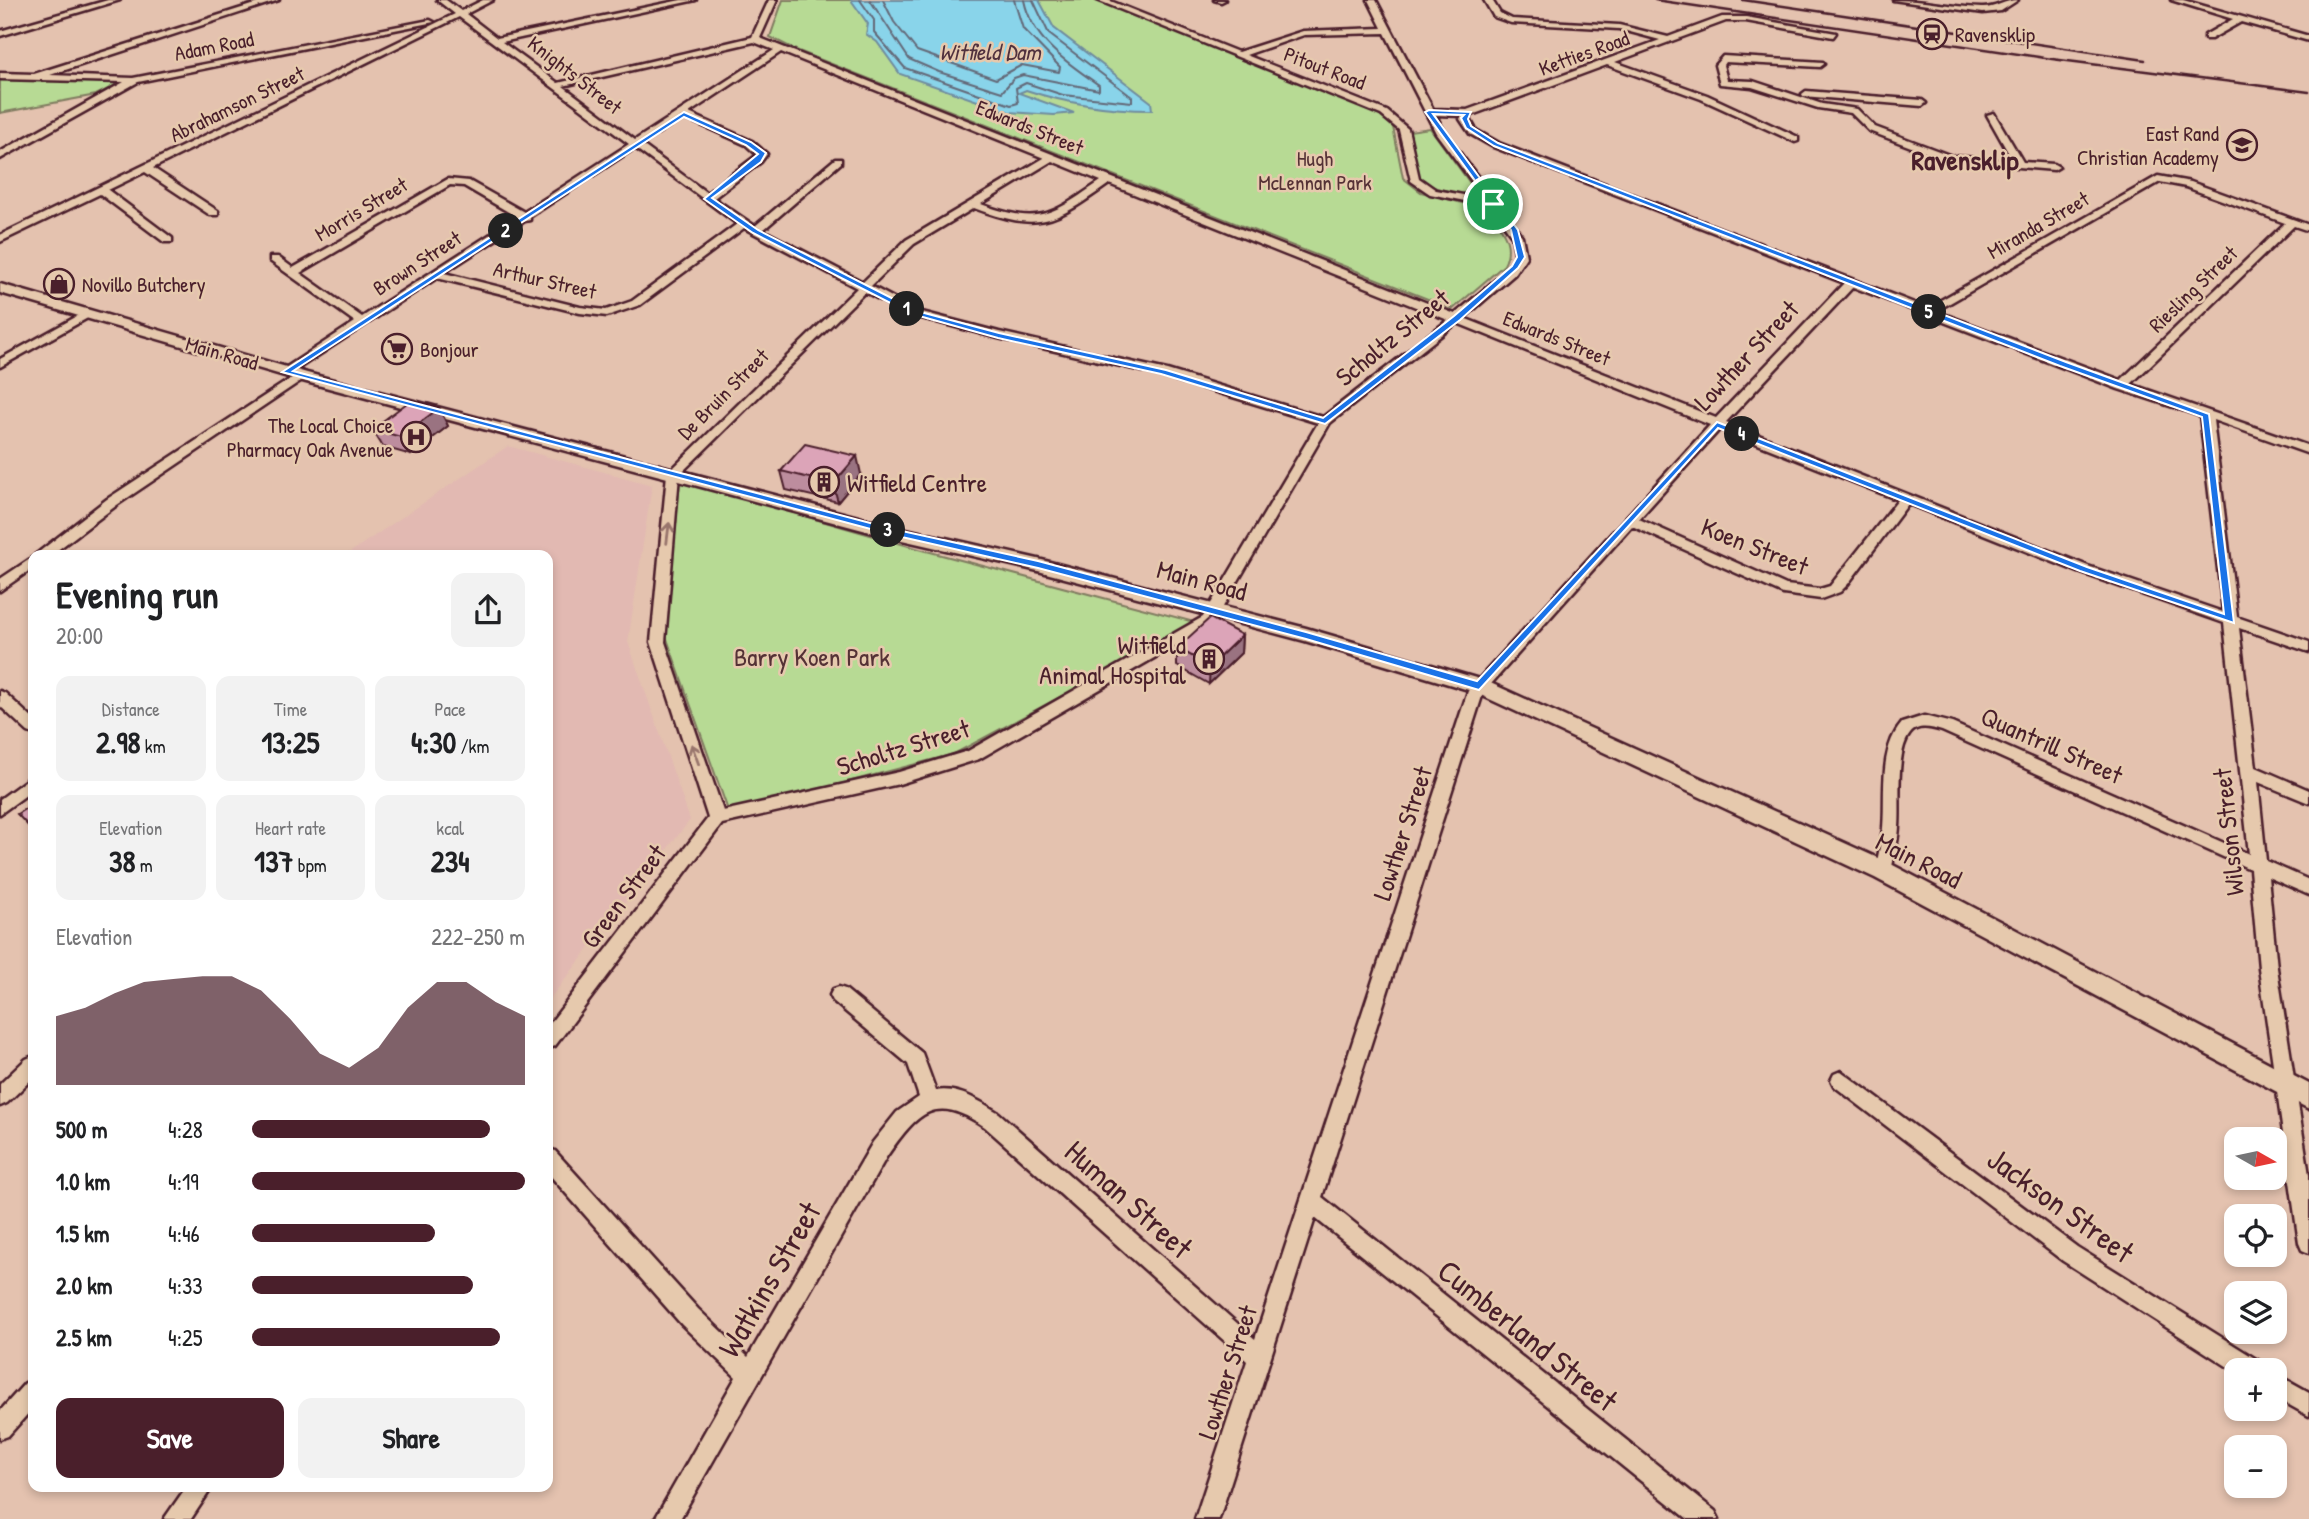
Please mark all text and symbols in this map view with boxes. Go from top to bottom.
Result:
station icon: Ravensklip [1915,17,1949,51]
place label: Ravensklip [1955,20,2035,49]
street label: Ketties Road [1535,23,1633,83]
street label: Adam Road [172,24,256,68]
street label: Knights Street [522,29,629,121]
water label: Witfield Dam [939,36,1042,67]
street label: Pitout Road [1280,39,1370,97]
street label: Abrahamson Street [165,59,310,149]
street label: Edwards Street [972,92,1089,162]
place label: East Rand Christian Academy [2077,119,2219,172]
school or university icon: East Rand Christian Academy [2225,128,2259,162]
district label: Ravensklip [1912,141,2019,180]
park label: Hugh McLennan Park [1258,144,1372,197]
street label: Morris Street [309,169,414,248]
pin [1463,174,1523,234]
street label: Miranda Street [1982,184,2095,266]
icon: arrive [1474,185,1512,223]
pin: 2 [489,214,524,248]
text: 2 [501,217,510,243]
street label: Brown Street [367,223,468,302]
street label: Riesling Street [2142,239,2244,339]
street label: Arthur Street [491,254,600,306]
shop icon: Novillo Butchery [42,267,76,301]
place label: Novillo Butchery [82,270,206,299]
street label: Scholtz Street [1328,280,1457,394]
street label: Lowther Street [1686,291,1807,418]
pin: 1 [890,292,925,326]
pin: 5 [1912,294,1946,330]
text: 1 [903,295,910,321]
text: 5 [1924,298,1933,324]
street label: Edwards Street [1499,303,1616,373]
street label: Main Road [182,329,262,377]
supermarket icon: Bonjour [380,332,414,366]
place label: Bonjour [420,335,479,364]
street label: De Bruin Street [671,341,776,446]
place label: The Local Choice Pharmacy Oak Avenue [227,411,393,464]
pin: 4 [1724,416,1760,452]
hospital icon: The Local Choice Pharmacy Oak Avenue [399,420,433,454]
text: 4 [1738,420,1745,446]
building icon: Witfield Centre [807,465,841,499]
place label: Witfield Centre [847,465,987,500]
street label: Koen Street [1696,509,1815,584]
pin: 3 [870,512,906,548]
text: 3 [883,516,892,542]
one-way arrow [662,522,675,545]
street label: Main Road [1153,551,1251,609]
text: Evening run [56,568,219,620]
button: share [451,573,525,647]
text: 20:00 [56,620,103,651]
place label: Witfield Animal Hospital [1039,627,1186,692]
park label: Barry Koen Park [734,639,890,674]
building icon: Witfield Animal Hospital [1192,642,1226,676]
text: Distance [102,696,160,722]
text: Time [274,696,307,722]
text: Pace [434,696,466,722]
street label: Quantrill Street [1976,698,2129,792]
street label: Scholtz Street [832,710,975,784]
text: 2.98 [96,722,140,762]
text: 13:25 [261,722,320,762]
text: 4:30 [411,722,456,762]
text: km [140,733,166,759]
text: /km [456,733,489,759]
one-way arrow [688,743,701,765]
street label: Lowther Street [1364,761,1440,904]
street label: Wilson Street [2204,766,2252,897]
text: Elevation [99,815,162,841]
text: Heart rate [255,815,326,841]
text: kcal [436,815,464,841]
street label: Main Road [1870,824,1968,896]
street label: Green Street [572,836,674,955]
text: 38 [109,841,135,881]
text: 137 [254,841,293,881]
text: 234 [431,841,470,881]
text: m [135,852,153,878]
text: bpm [293,852,327,878]
text: Elevation [56,921,132,952]
text: 222–250 m [431,921,525,952]
text: 500 m [56,1114,107,1145]
text: 4:28 [168,1114,203,1145]
north arrow [2224,1127,2287,1190]
map controls [2224,1127,2287,1498]
street label: Human Street [1056,1130,1203,1269]
street label: Jackson Street [1979,1137,2144,1273]
text: 1.0 km [56,1166,110,1197]
text: 4:19 [168,1166,199,1197]
street label: Watkins Street [707,1193,831,1364]
button: locate [2224,1204,2287,1267]
text: 1.5 km [56,1218,109,1249]
text: 4:46 [168,1218,200,1249]
street label: Cumberland Street [1429,1249,1628,1422]
text: 2.0 km [56,1270,112,1301]
text: 4:33 [168,1270,203,1301]
button: layers [2224,1281,2287,1344]
street label: Lowther Street [1189,1300,1265,1443]
text: 2.5 km [56,1322,112,1353]
text: 4:25 [168,1322,202,1353]
button: + [2224,1358,2287,1421]
button: Save [56,1398,284,1478]
button: Share [298,1398,525,1478]
button: − [2224,1435,2287,1498]

